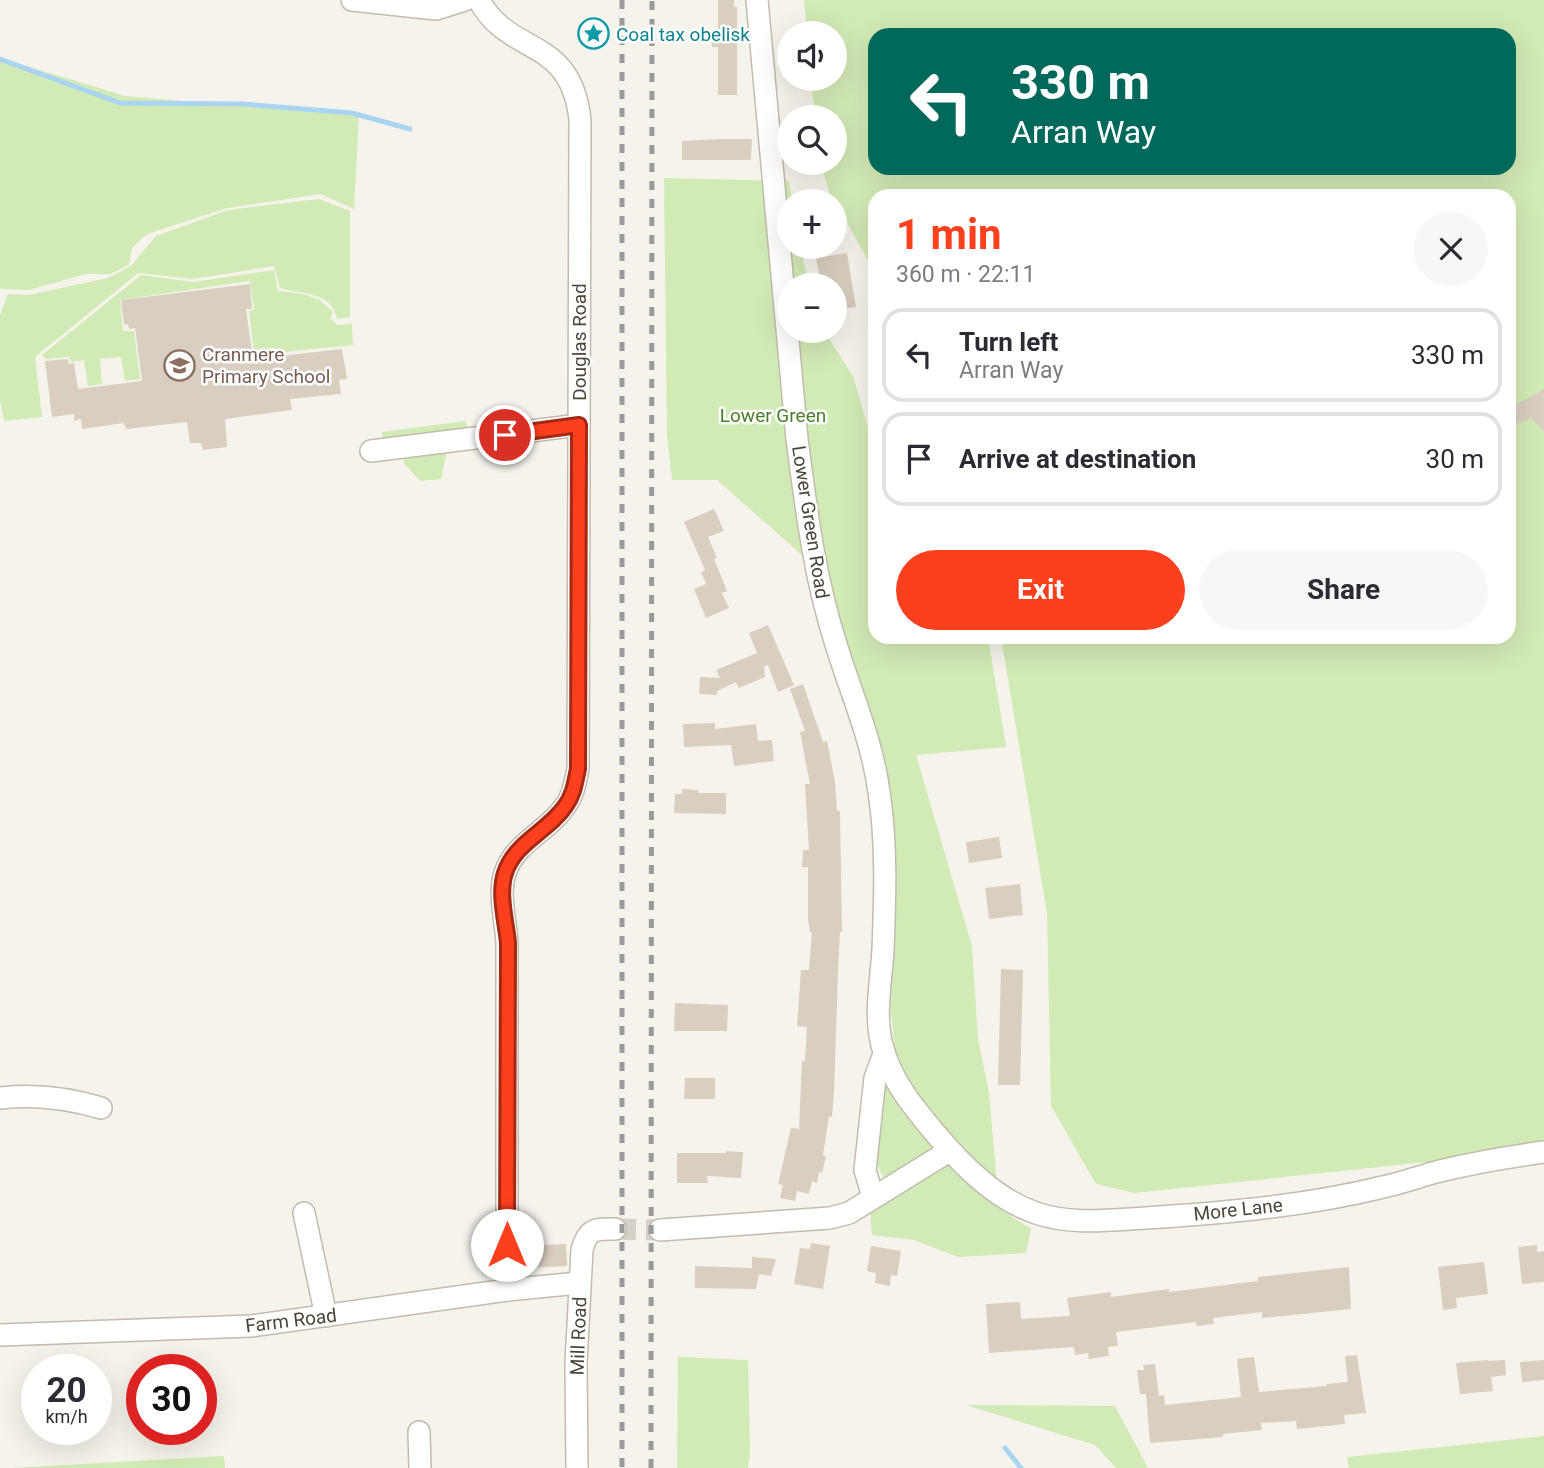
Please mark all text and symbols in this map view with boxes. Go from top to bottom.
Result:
place icon: Coal tax obelisk [576,17,610,51]
map controls [777,21,847,343]
button: sound [777,21,847,91]
place label: Coal tax obelisk [616,23,750,46]
text: 330 m [1011,54,1150,111]
icon: left [896,56,987,147]
button: search [777,105,847,175]
text: Arran Way [1011,113,1156,151]
button: + [777,189,847,259]
text: 1 min [896,210,1002,259]
button: close [1414,212,1488,286]
text: 360 m · 22:11 [896,261,1035,288]
button: − [777,273,847,343]
street label: Douglas Road [568,283,591,401]
text: Turn left [959,327,1058,357]
icon: left [900,336,938,374]
text: 330 m [1411,340,1484,370]
place label: Cranmere Primary School [202,343,330,388]
school or university icon: Cranmere Primary School [162,348,196,382]
text: Arran Way [959,357,1063,384]
park label: Lower Green [720,404,826,427]
pin [475,405,535,465]
icon: arrive [486,416,524,454]
icon: arrive [900,440,938,478]
street label: Lower Green Road [787,444,834,600]
text: Arrive at destination [959,444,1196,474]
text: 30 m [1426,444,1484,474]
button: Exit [896,550,1185,630]
button: Share [1199,550,1488,630]
street label: More Lane [1192,1193,1284,1226]
position arrow [470,1208,544,1282]
street label: Mill Road [566,1296,591,1376]
street label: Farm Road [244,1303,338,1338]
speed limit sign: 30 [126,1354,217,1445]
text: 20 [46,1370,87,1411]
text: km/h [45,1406,88,1427]

